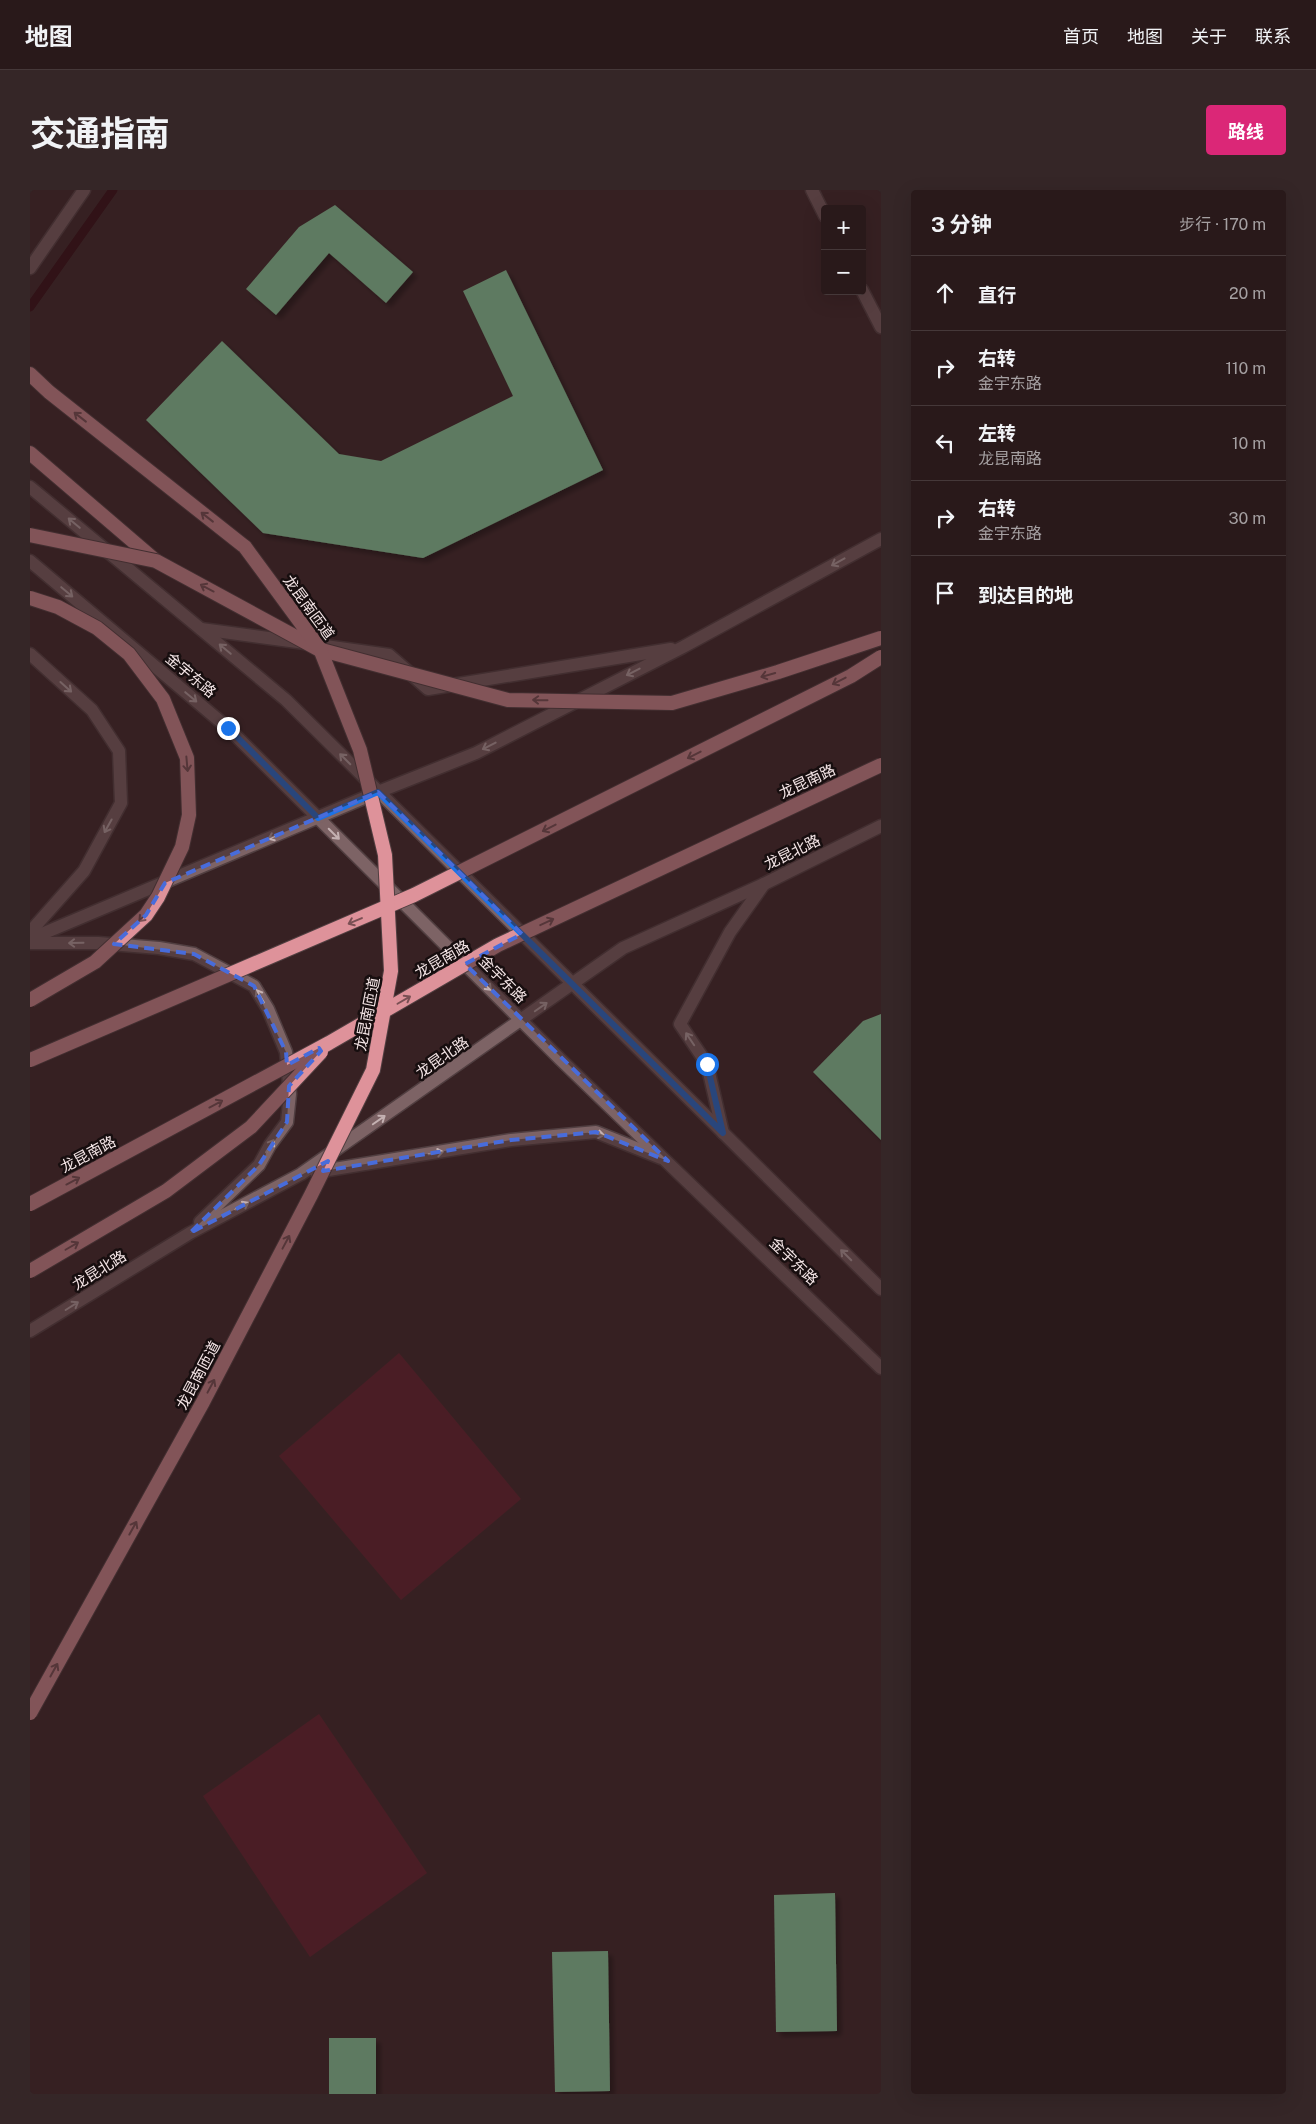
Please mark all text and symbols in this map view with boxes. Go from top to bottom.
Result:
text: 地图 [25,22,73,50]
text: 首页 [1063,26,1099,47]
text: 地图 [1127,26,1163,47]
text: 关于 [1191,26,1227,47]
text: 联系 [1255,26,1291,47]
button: 路线 [1206,105,1286,155]
text: 交通指南 [30,113,170,154]
map controls [821,205,866,295]
button: + [821,205,866,250]
text: 3 分钟 [931,212,992,237]
text: 步行 · 170 m [1179,215,1266,234]
button: − [821,250,866,295]
icon: ahead [931,279,959,307]
text: 直行 [978,284,1016,306]
text: 20 m [1229,284,1266,303]
text: 右转 [978,347,1016,369]
icon: right [931,354,959,382]
text: 110 m [1225,359,1266,378]
text: 金宇东路 [978,374,1042,393]
one-way arrow [73,411,86,422]
text: 左转 [978,422,1016,444]
icon: left [931,429,959,457]
text: 10 m [1232,434,1266,453]
text: 龙昆南路 [978,449,1042,468]
text: 右转 [978,497,1016,519]
icon: right [931,504,959,532]
text: 30 m [1229,509,1266,528]
one-way arrow [201,512,214,523]
one-way arrow [67,517,80,529]
text: 金宇东路 [978,524,1042,543]
one-way arrow [831,558,846,567]
street label: 龙昆南匝道 [280,572,338,642]
icon: arrive [931,579,959,607]
one-way arrow [200,583,214,593]
text: 到达目的地 [978,584,1073,606]
one-way arrow [61,586,74,598]
one-way arrow [219,644,232,655]
street label: 金宇东路 [163,649,219,701]
one-way arrow [626,667,641,677]
one-way arrow [761,671,777,681]
one-way arrow [832,677,847,687]
one-way arrow [60,681,73,692]
one-way arrow [185,691,198,703]
one-way arrow [532,696,548,705]
route end [217,717,240,740]
one-way arrow [482,742,497,751]
one-way arrow [687,750,702,760]
one-way arrow [339,753,351,765]
one-way arrow [182,756,191,772]
street label: 龙昆南路 [776,761,838,801]
one-way arrow [103,818,112,833]
one-way arrow [542,824,557,833]
one-way arrow [328,827,340,840]
street label: 龙昆北路 [761,831,823,873]
one-way arrow [268,832,283,842]
one-way arrow [138,909,150,922]
one-way arrow [348,916,363,926]
one-way arrow [539,917,554,927]
street label: 龙昆南路 [412,937,472,981]
one-way arrow [68,938,84,948]
street label: 金宇东路 [476,952,530,1006]
street label: 龙昆南匝道 [351,976,383,1052]
one-way arrow [480,979,492,992]
one-way arrow [254,989,264,1003]
one-way arrow [396,994,411,1004]
one-way arrow [534,1002,548,1012]
one-way arrow [685,1032,695,1046]
street label: 龙昆北路 [413,1033,471,1081]
route start [696,1053,719,1076]
one-way arrow [208,1099,223,1108]
one-way arrow [372,1115,386,1125]
one-way arrow [588,1130,604,1140]
street label: 龙昆南路 [58,1132,118,1176]
one-way arrow [265,1140,275,1154]
one-way arrow [428,1147,444,1157]
one-way arrow [65,1176,80,1185]
one-way arrow [234,1201,249,1211]
street label: 金宇东路 [767,1234,821,1288]
one-way arrow [282,1235,292,1250]
one-way arrow [64,1241,79,1251]
street label: 龙昆北路 [69,1247,129,1293]
one-way arrow [840,1249,853,1261]
one-way arrow [64,1300,78,1310]
street label: 龙昆南匝道 [173,1338,223,1412]
one-way arrow [207,1379,216,1394]
one-way arrow [128,1522,138,1536]
one-way arrow [49,1664,59,1678]

